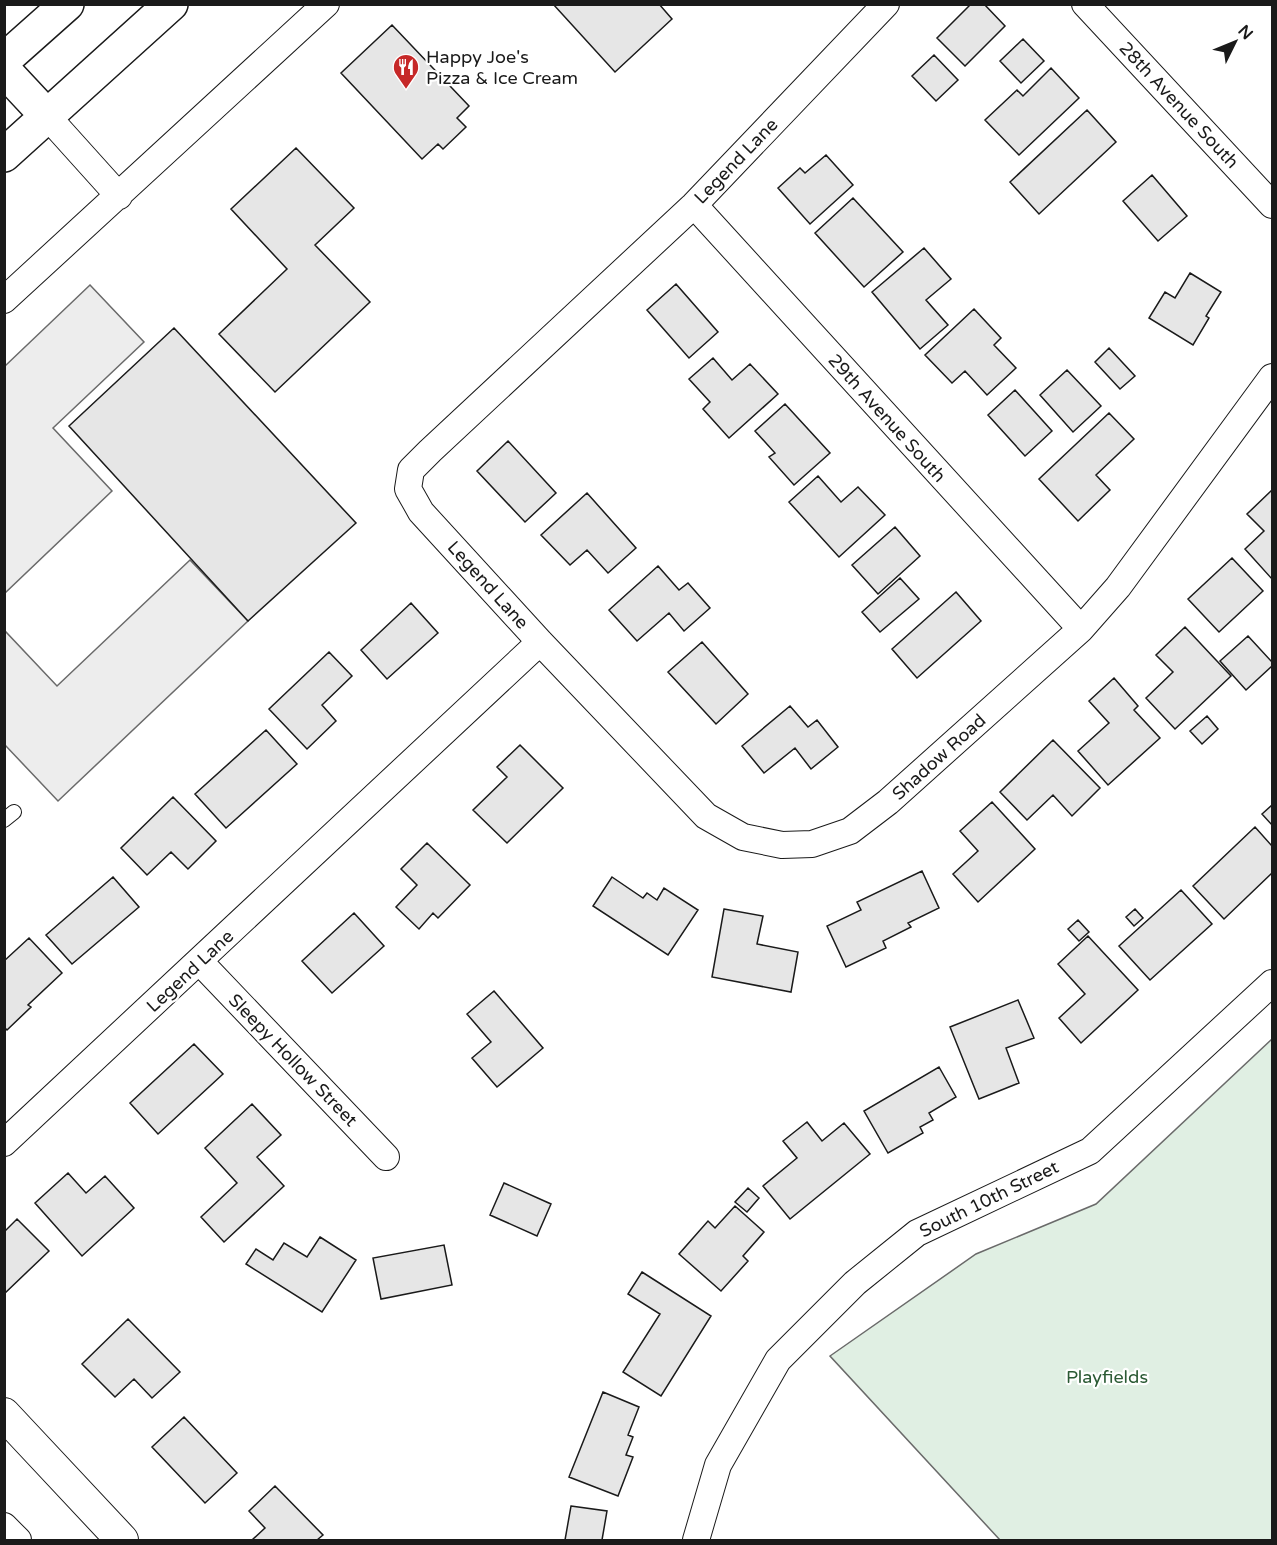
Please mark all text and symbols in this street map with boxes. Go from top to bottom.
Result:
north arrow [1205,12,1265,72]
text: N [1234,21,1257,44]
street label: 28th Avenue South [1115,37,1243,173]
place label: Happy Joe's Pizza & Ice Cream [426,46,578,89]
restaurant icon: Happy Joe's Pizza & Ice Cream [391,52,421,90]
street label: Legend Lane [690,114,782,208]
street label: 29th Avenue South [824,349,950,487]
street label: Legend Lane [443,536,533,634]
street label: Shadow Road [888,709,990,805]
street label: Legend Lane [142,925,238,1017]
street label: Sleepy Hollow Street [224,989,362,1131]
street label: South 10th Street [916,1156,1062,1242]
park label: Playfields [1066,1366,1148,1388]

